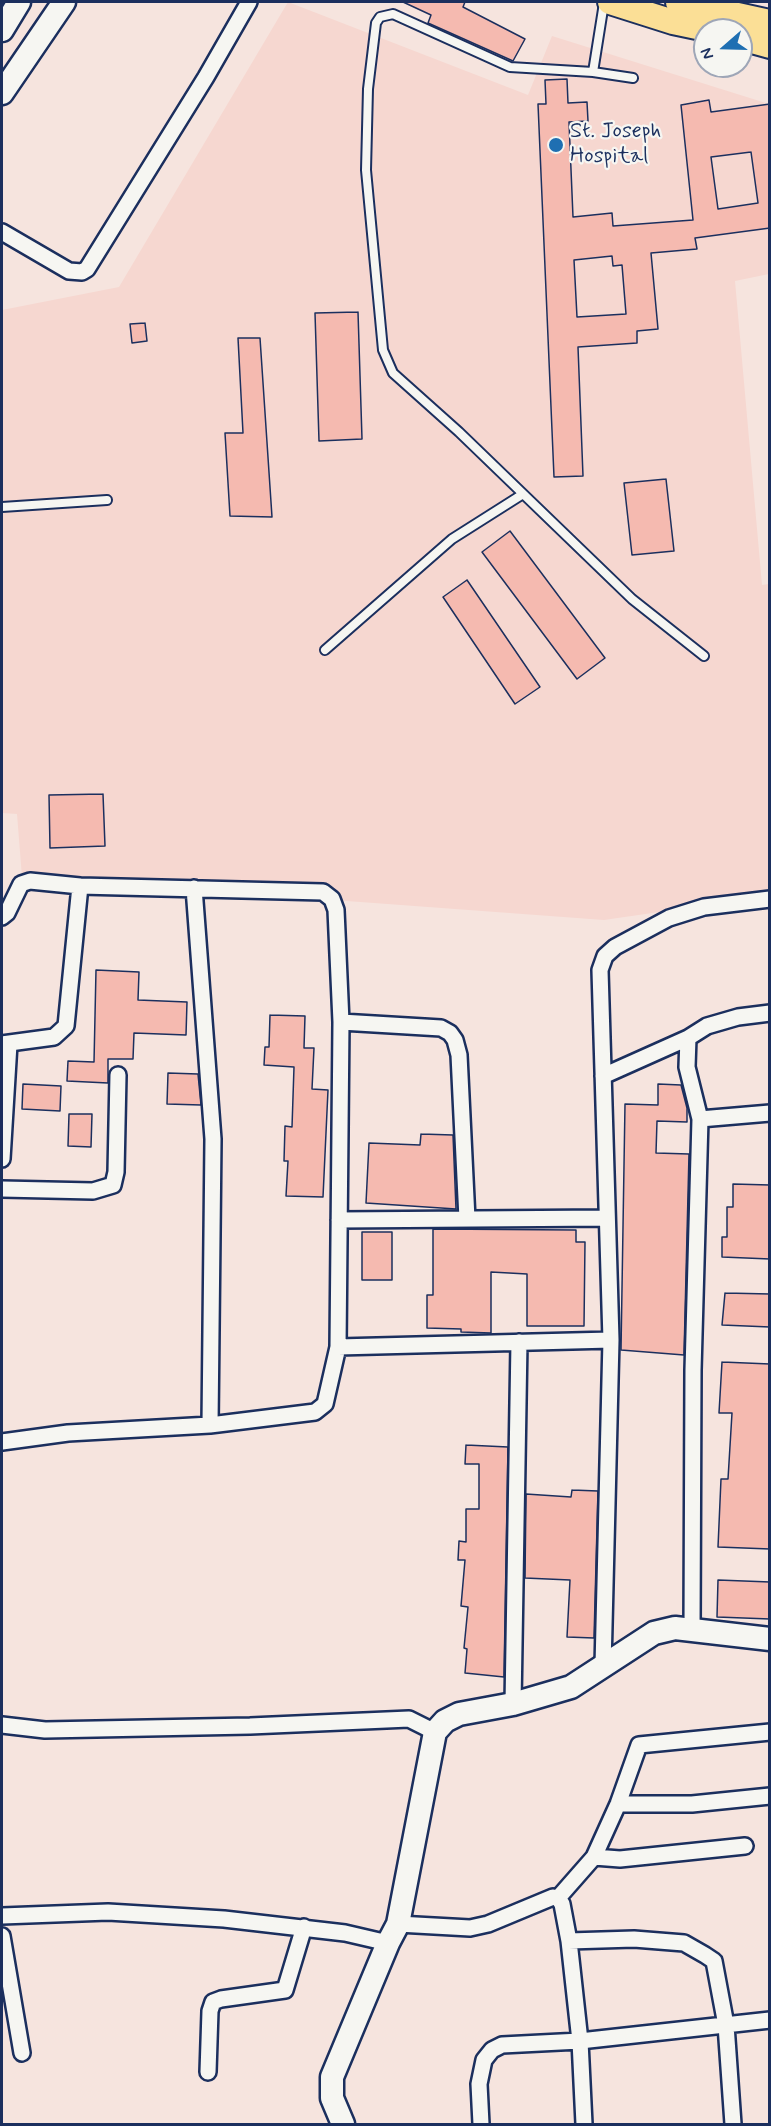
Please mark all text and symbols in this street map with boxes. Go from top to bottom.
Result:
north arrow [693,18,753,78]
text: N [696,45,719,62]
place label: St. Joseph Hospital [570,119,661,170]
marker: St. Joseph Hospital [547,136,565,154]

